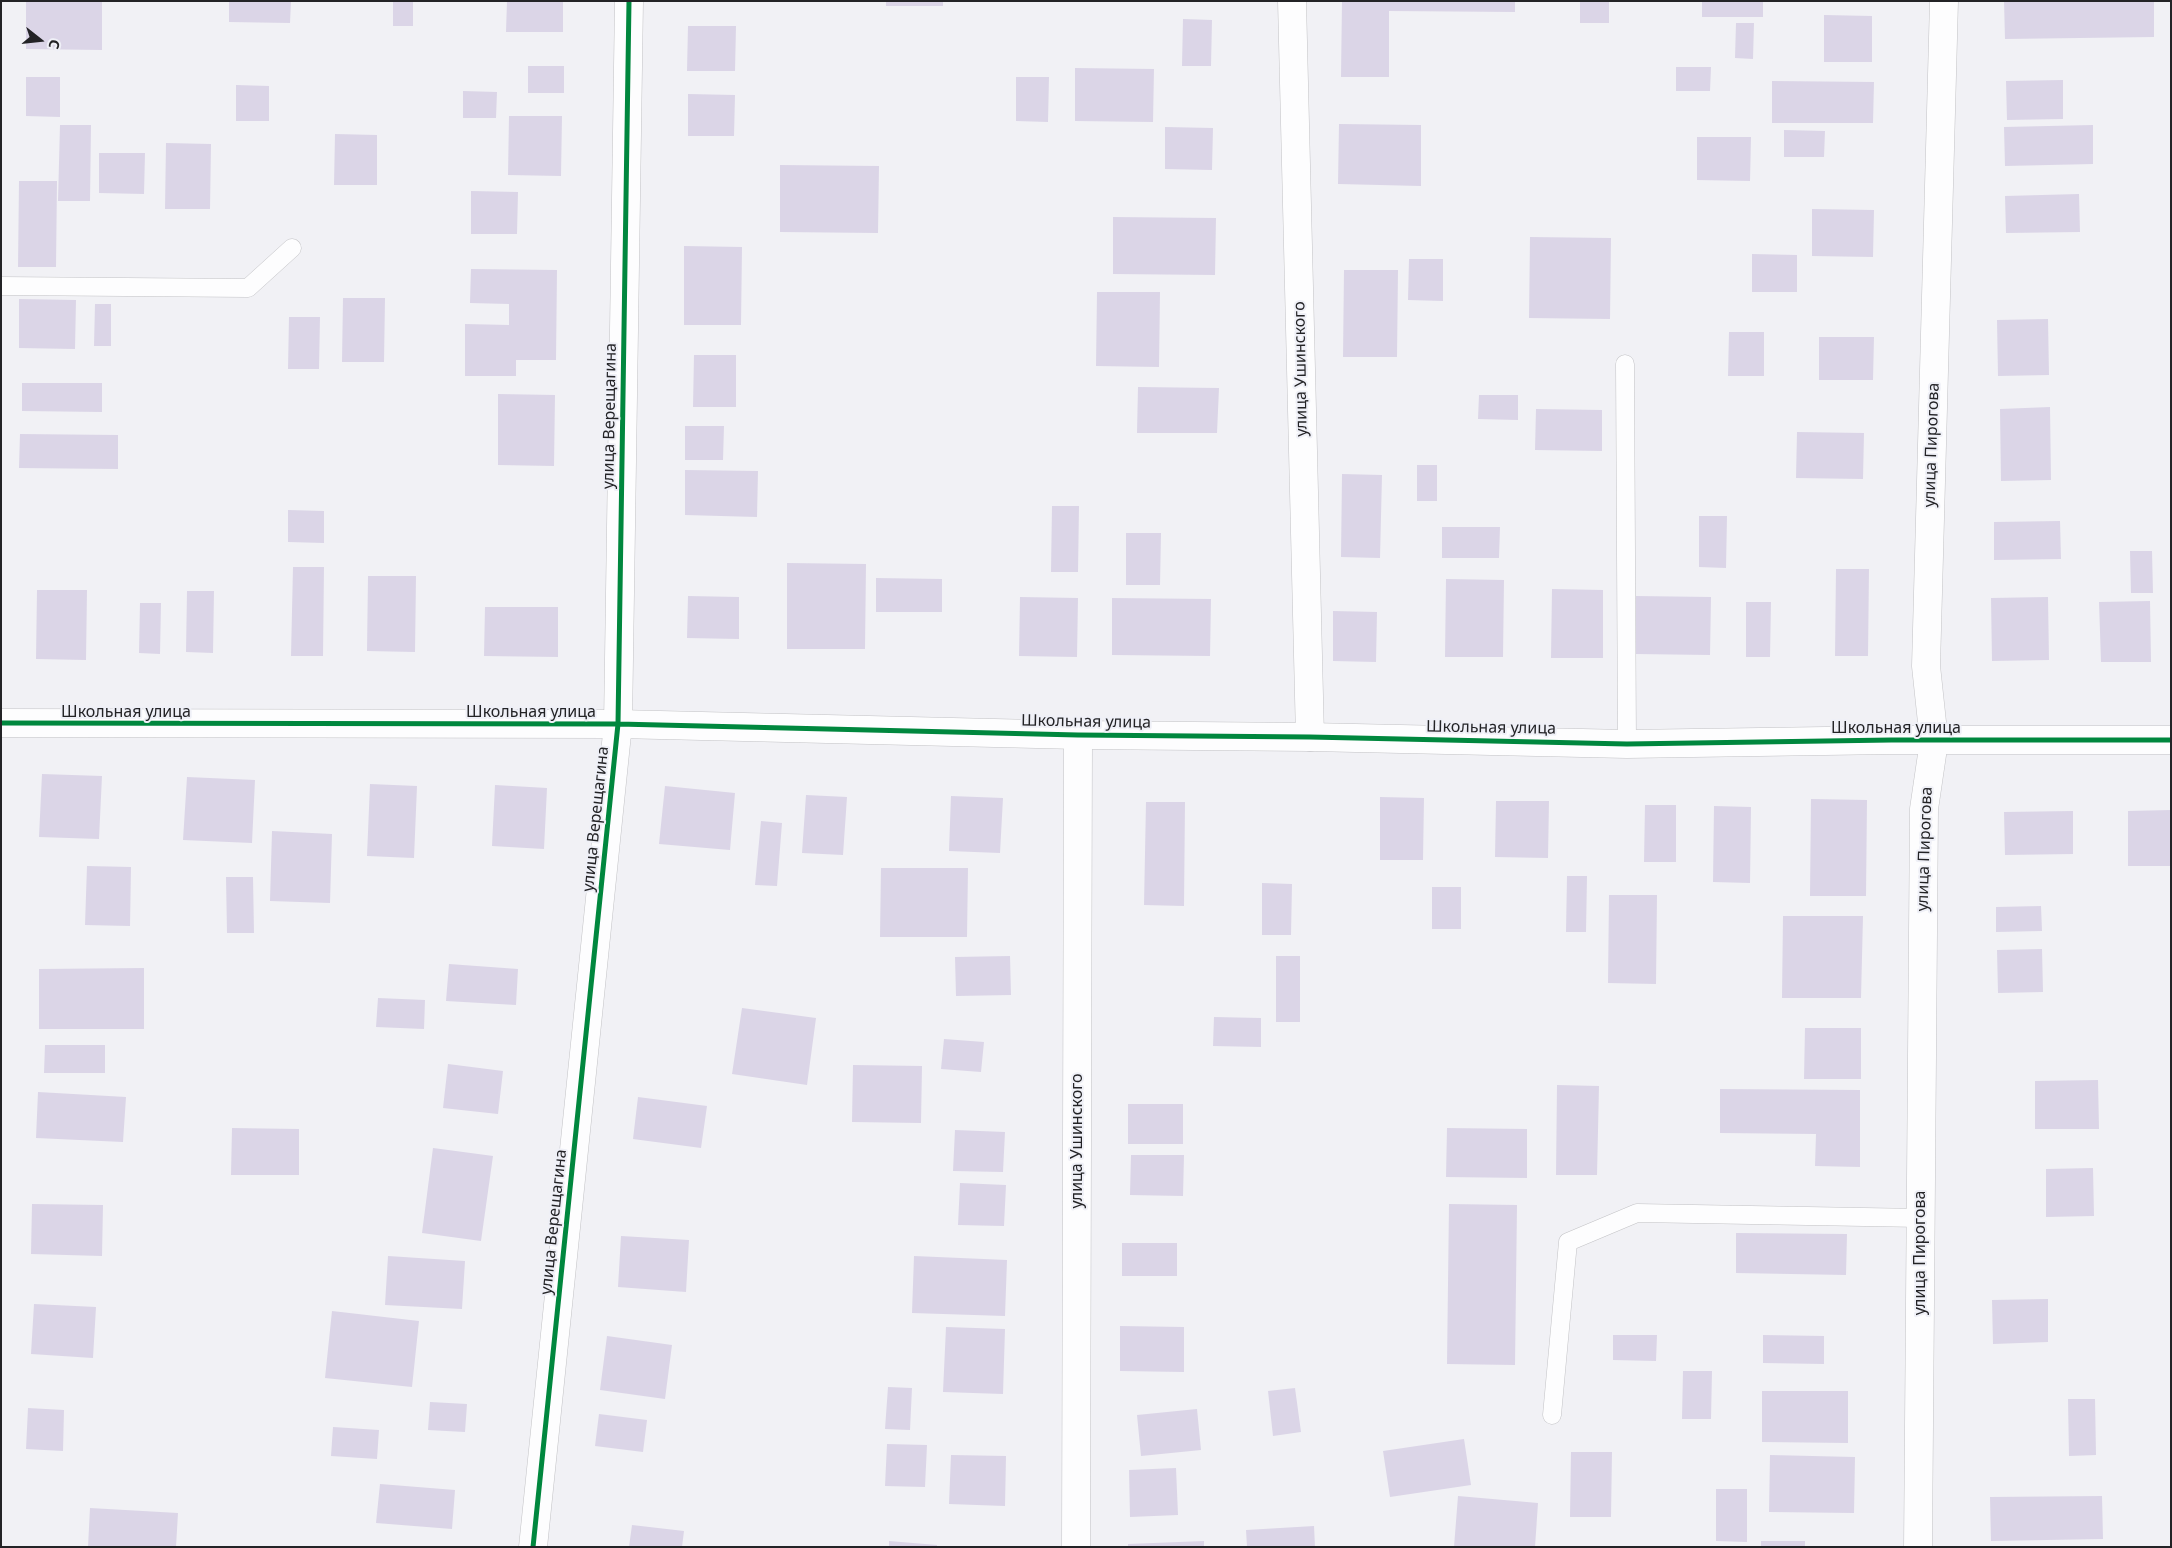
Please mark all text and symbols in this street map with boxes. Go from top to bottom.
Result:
north arrow [15,15,65,65]
text: С [45,37,65,51]
street label: улица Ушинского [1290,301,1312,437]
street label: улица Верещагина [599,343,621,489]
street label: улица Пирогова [1920,382,1944,508]
street label: Школьная улица [61,702,191,722]
street label: Школьная улица [466,702,596,722]
street label: Школьная улица [1021,711,1151,733]
street label: Школьная улица [1426,717,1556,739]
street label: Школьная улица [1831,718,1961,738]
street label: улица Верещагина [579,745,613,893]
street label: улица Пирогова [1913,786,1937,912]
street label: улица Ушинского [1067,1073,1087,1209]
street label: улица Верещагина [537,1148,571,1296]
street label: улица Пирогова [1910,1191,1930,1315]

